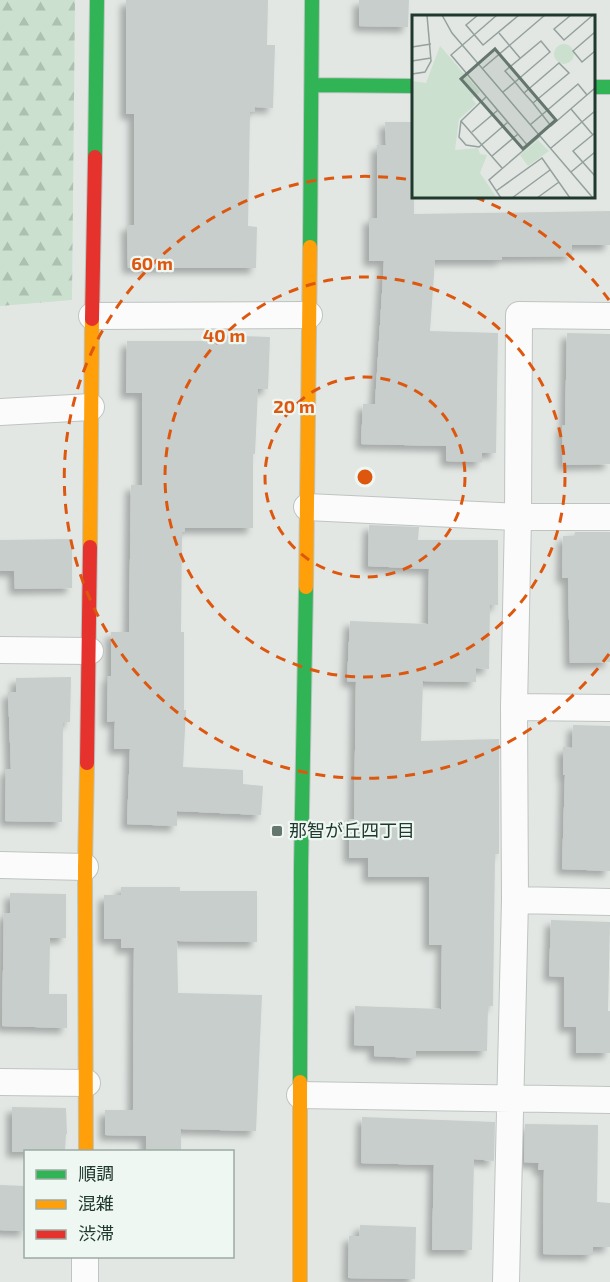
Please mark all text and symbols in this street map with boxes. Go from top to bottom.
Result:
inset map [412,15,595,198]
text: 60 m [131,252,173,274]
text: 40 m [203,324,245,346]
text: 20 m [273,395,315,417]
centre of rings [355,467,375,487]
place label: 那智が丘四丁目 [289,819,415,841]
marker: 那智が丘四丁目 [270,824,284,838]
legend [24,1150,234,1258]
text: 順調 [78,1162,114,1184]
text: 混雑 [78,1192,114,1214]
text: 渋滞 [78,1222,114,1244]

